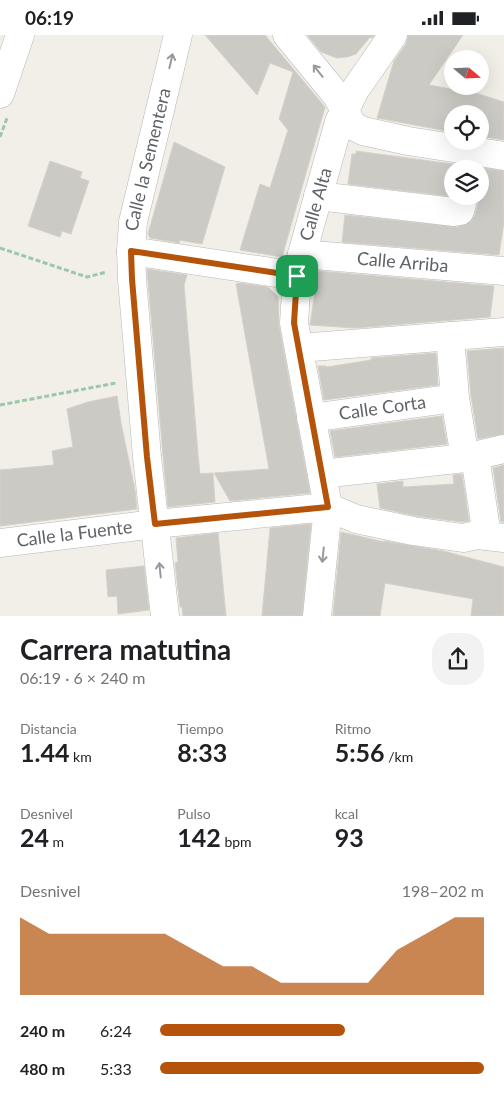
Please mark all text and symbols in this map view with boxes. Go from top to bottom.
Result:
text: 06:19 [25,6,74,29]
north arrow [444,50,489,95]
map controls [444,50,489,205]
one-way arrow [167,54,176,70]
one-way arrow [312,65,323,78]
street label: Calle la Sementera [120,86,175,232]
button: locate [444,105,489,150]
button: layers [444,160,489,205]
street label: Calle Alta [294,165,336,243]
street label: Calle Arriba [356,247,449,276]
pin [276,255,318,297]
icon: arrive [283,262,311,290]
street label: Calle Corta [337,390,427,424]
street label: Calle la Fuente [15,515,133,551]
one-way arrow [318,547,328,563]
one-way arrow [155,562,165,578]
text: Carrera matutina [20,632,231,666]
button: share [432,633,484,685]
text: 06:19 · 6 × 240 m [20,668,145,687]
text: Distancia [20,720,77,737]
text: Tiempo [177,720,224,737]
text: Ritmo [335,720,371,737]
text: 1.44 [20,737,69,767]
text: 8:33 [177,737,227,767]
text: 5:56 [335,737,385,767]
text: km [69,748,92,765]
text: /km [385,748,413,765]
text: Desnivel [20,805,73,822]
text: Pulso [177,805,211,822]
text: kcal [335,805,358,822]
text: 24 [20,822,49,852]
text: 142 [177,822,221,852]
text: 93 [335,822,364,852]
text: m [49,833,64,850]
text: bpm [221,833,252,850]
text: Desnivel [20,881,80,900]
text: 198–202 m [402,881,484,900]
text: 240 m [20,1021,65,1040]
text: 6:24 [100,1021,132,1040]
text: 480 m [20,1059,65,1078]
text: 5:33 [100,1059,132,1078]

